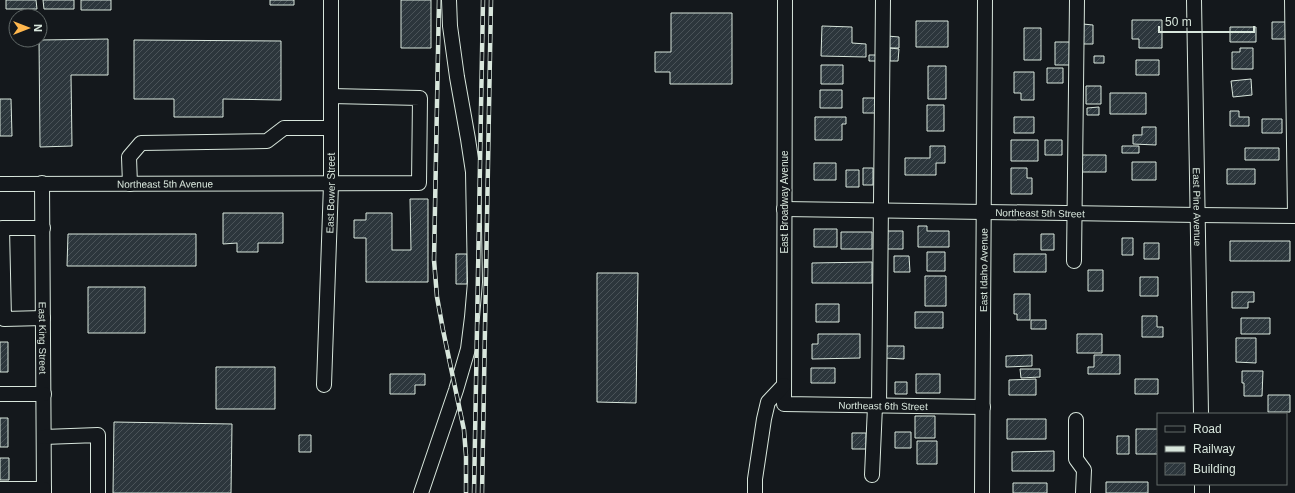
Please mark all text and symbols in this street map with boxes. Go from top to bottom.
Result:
north arrow [8,8,48,48]
scale bar [1159,8,1254,34]
text: 50 m [1165,15,1192,29]
text: N [32,24,44,32]
street label: East Broadway Avenue [779,150,790,254]
street label: East Bower Street [324,153,337,234]
street label: East Pine Avenue [1191,167,1204,247]
street label: Northeast 5th Avenue [117,178,213,189]
street label: Northeast 5th Street [995,207,1085,219]
street label: East Idaho Avenue [978,228,989,312]
street label: East King Street [37,302,49,374]
street label: Northeast 6th Street [838,399,928,412]
legend [1157,413,1287,485]
text: Road [1193,422,1222,436]
text: Railway [1193,442,1235,456]
text: Building [1193,462,1236,476]

